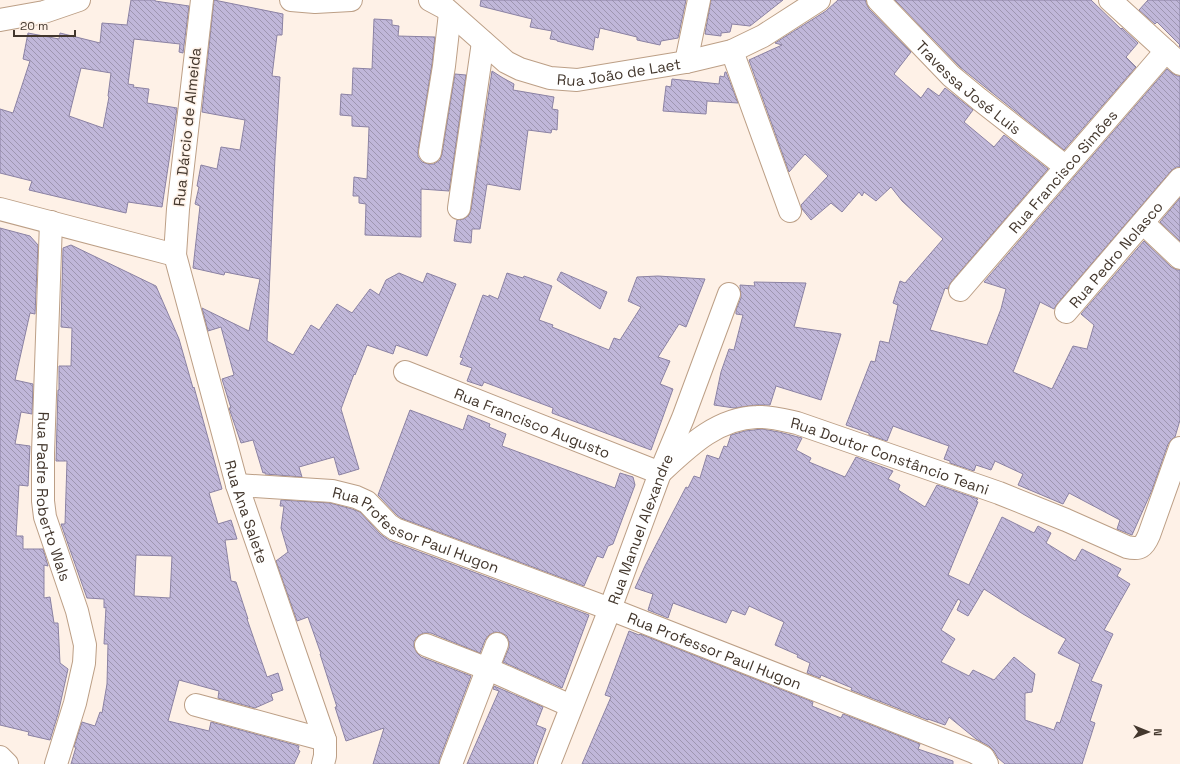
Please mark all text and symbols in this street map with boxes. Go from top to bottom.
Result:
scale bar [14,12,75,38]
text: 20 m [20,18,48,34]
street label: Travessa José Luis [912,36,1025,138]
street label: Rua Dárcio de Almeida [169,46,205,208]
street label: Rua João de Laet [556,54,682,90]
street label: Rua Francisco Simões [1004,105,1121,237]
street label: Rua Pedro Nolasco [1064,197,1167,312]
street label: Rua Francisco Augusto [452,383,613,462]
street label: Rua Padre Roberto Wals [33,412,76,583]
street label: Rua Doutor Constâncio Teani [789,412,992,498]
street label: Rua Manuel Alexandre [603,451,677,607]
street label: Rua Ana Salete [221,458,273,566]
street label: Rua Professor Paul Hugon [331,482,502,577]
street label: Rua Professor Paul Hugon [625,607,805,693]
north arrow [1128,712,1168,752]
text: N [1151,728,1165,736]

